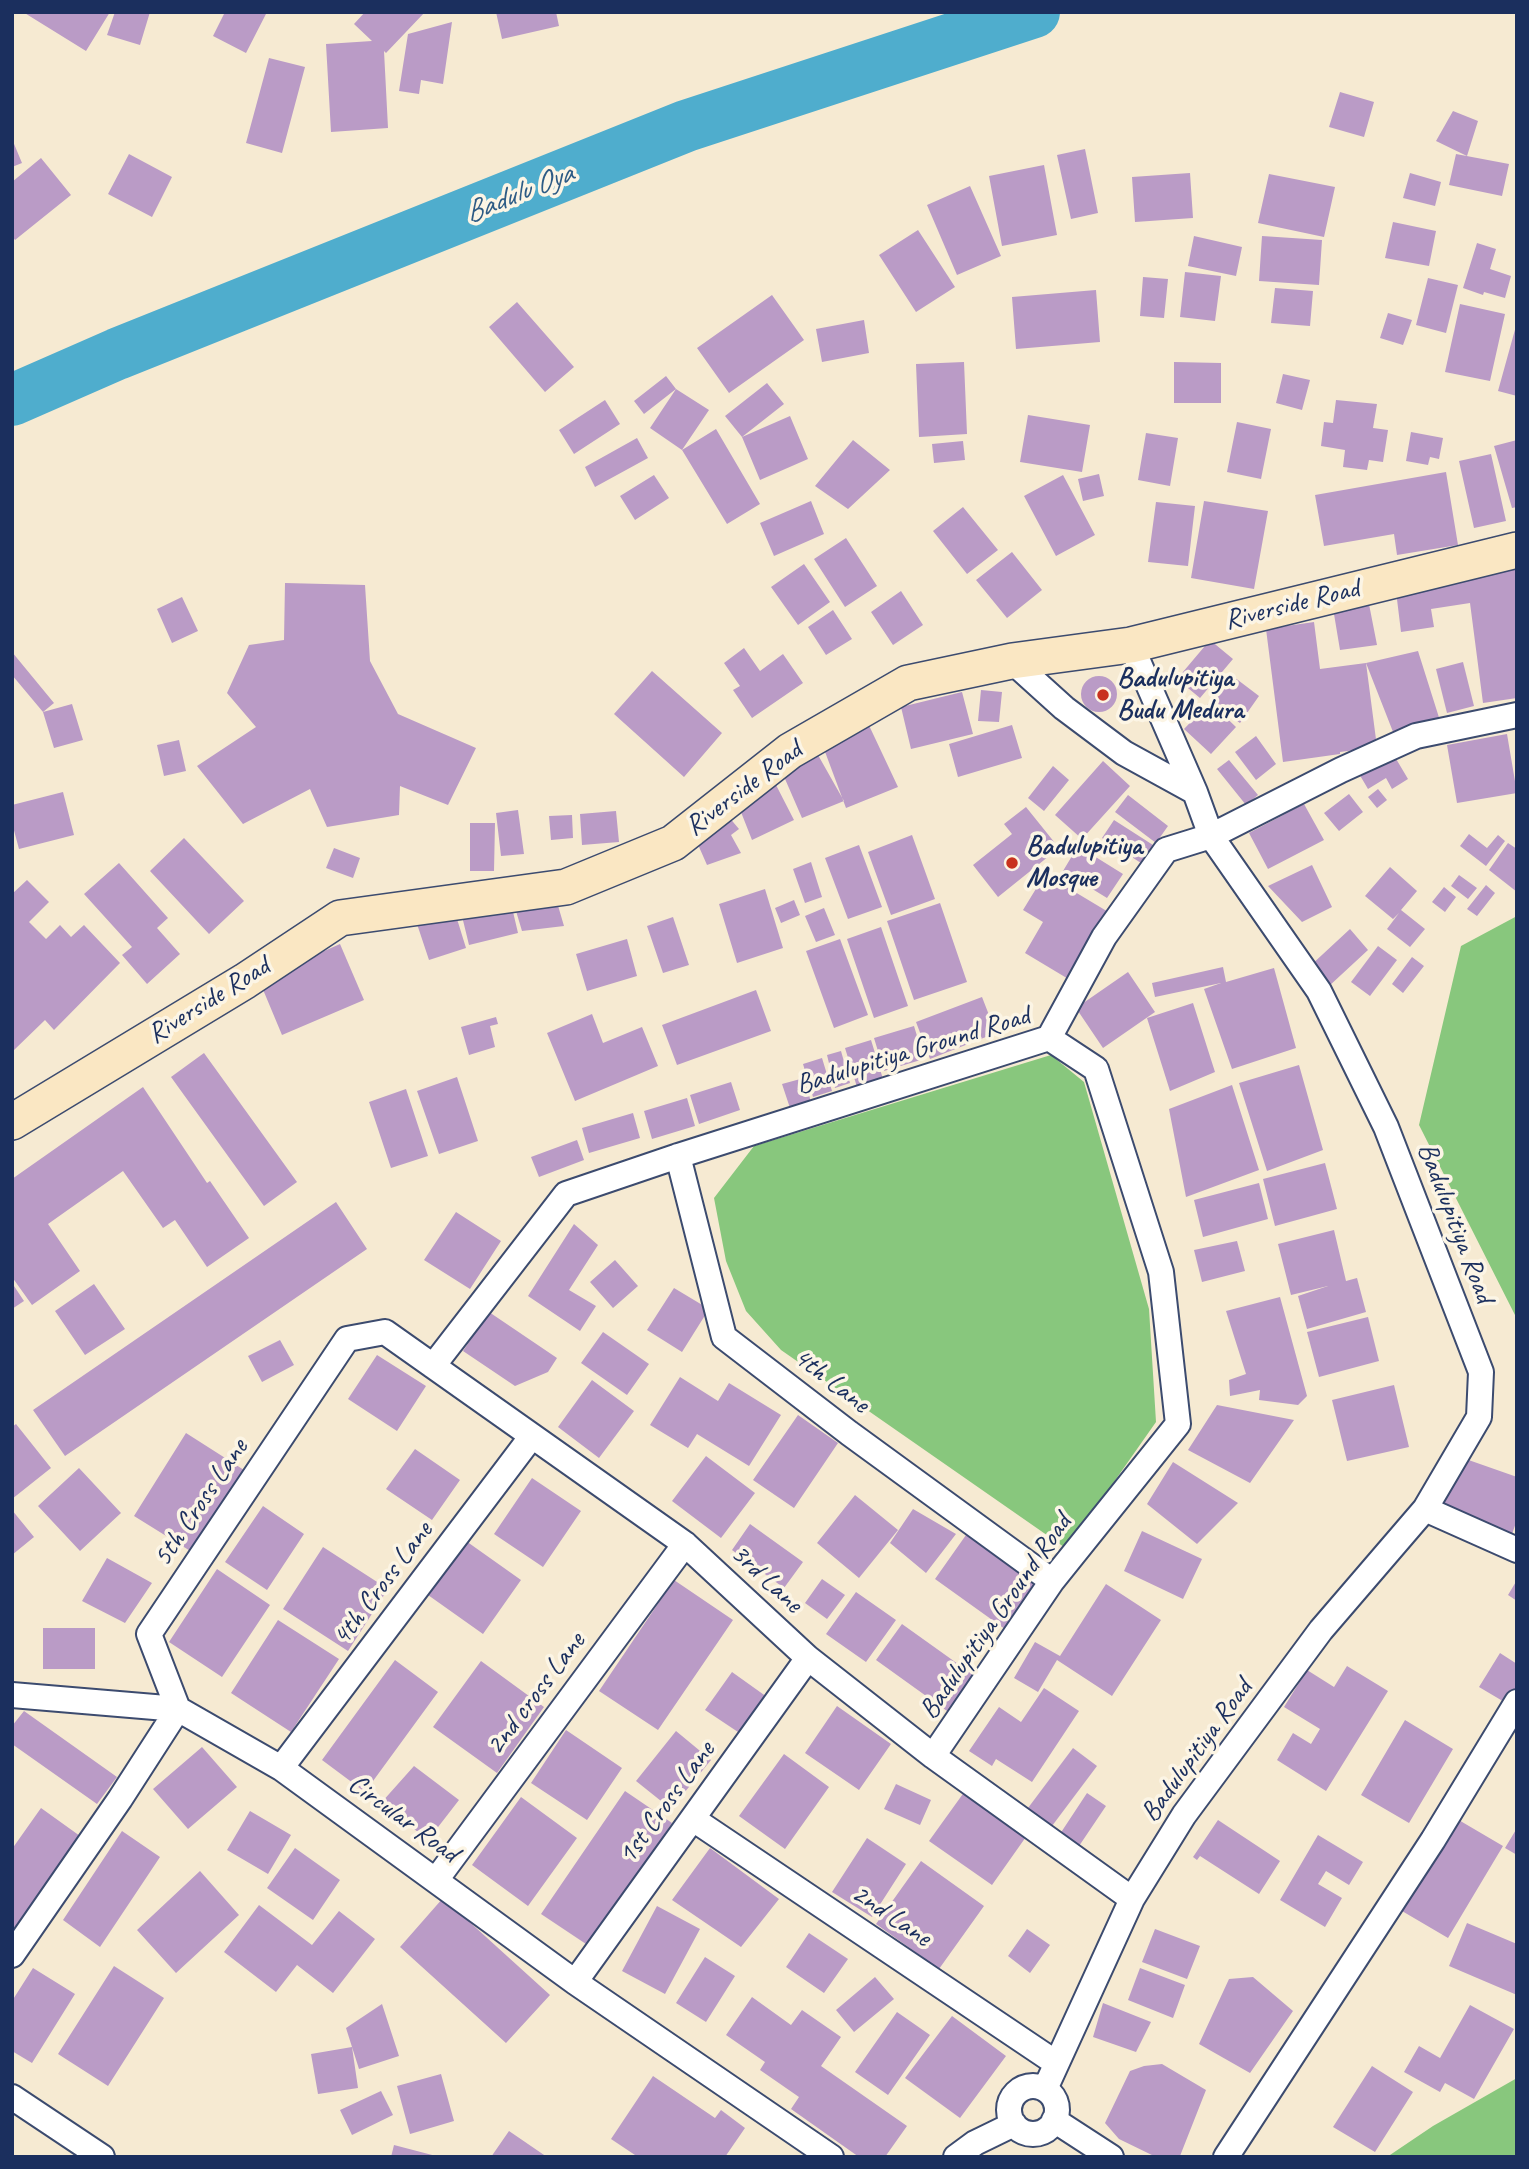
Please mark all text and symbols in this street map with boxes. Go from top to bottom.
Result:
water label: Badulu Oya [460,156,578,232]
street label: Riverside Road [1221,572,1363,638]
place label: Badulupitiya Budu Medura [1117,662,1244,728]
marker: Badulupitiya Budu Medura [1095,687,1111,703]
street label: Riverside Road [679,734,809,844]
place label: Badulupitiya Mosque [1026,830,1142,896]
marker: Badulupitiya Mosque [1004,855,1020,871]
street label: Riverside Road [142,950,276,1052]
street label: Badulupitiya Ground Road [792,999,1034,1103]
street label: Badulupitiya Road [1409,1138,1501,1308]
street label: 4th Lane [786,1341,876,1421]
street label: 5th Cross Lane [146,1433,256,1573]
street label: Badulupitiya Ground Road [913,1508,1079,1726]
street label: 4th Cross Lane [326,1515,440,1653]
street label: 3rd Lane [723,1537,809,1621]
street label: 2nd cross Lane [479,1626,593,1762]
street label: Badulupitiya Road [1134,1673,1260,1829]
street label: 1st Cross Lane [611,1735,723,1871]
street label: Circular Road [341,1768,465,1870]
street label: 2nd Lane [845,1877,937,1955]

